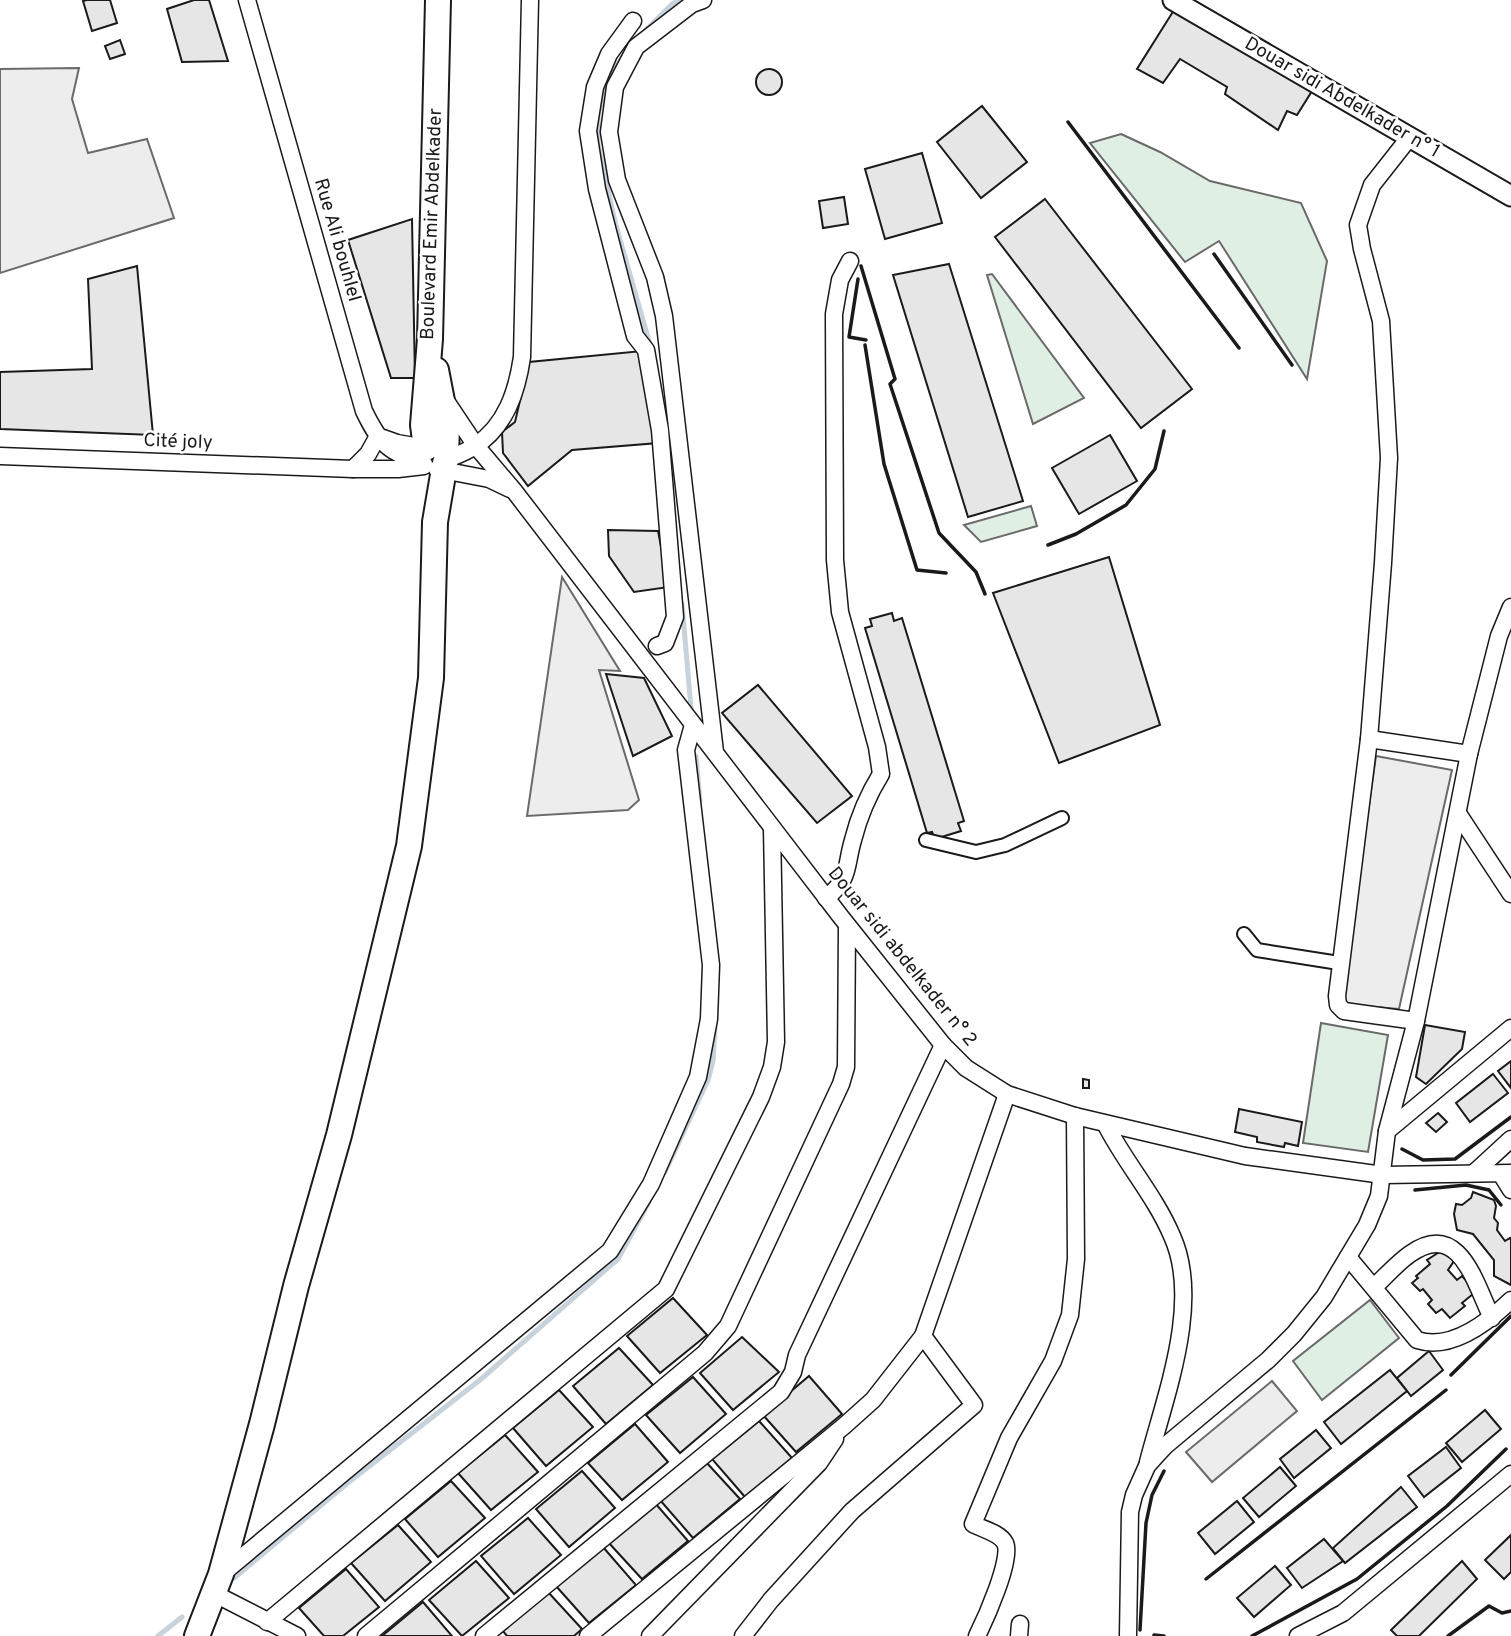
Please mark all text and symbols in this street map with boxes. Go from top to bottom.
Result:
street label: Douar sidi Abdelkader n° 1 [1240,32,1444,164]
street label: Boulevard Emir Abdelkader [416,107,448,340]
street label: Rue Ali bouhlel [308,176,366,304]
street label: Cité joly [143,429,213,455]
street label: Douar sidi abdelkader n° 2 [822,862,982,1052]

